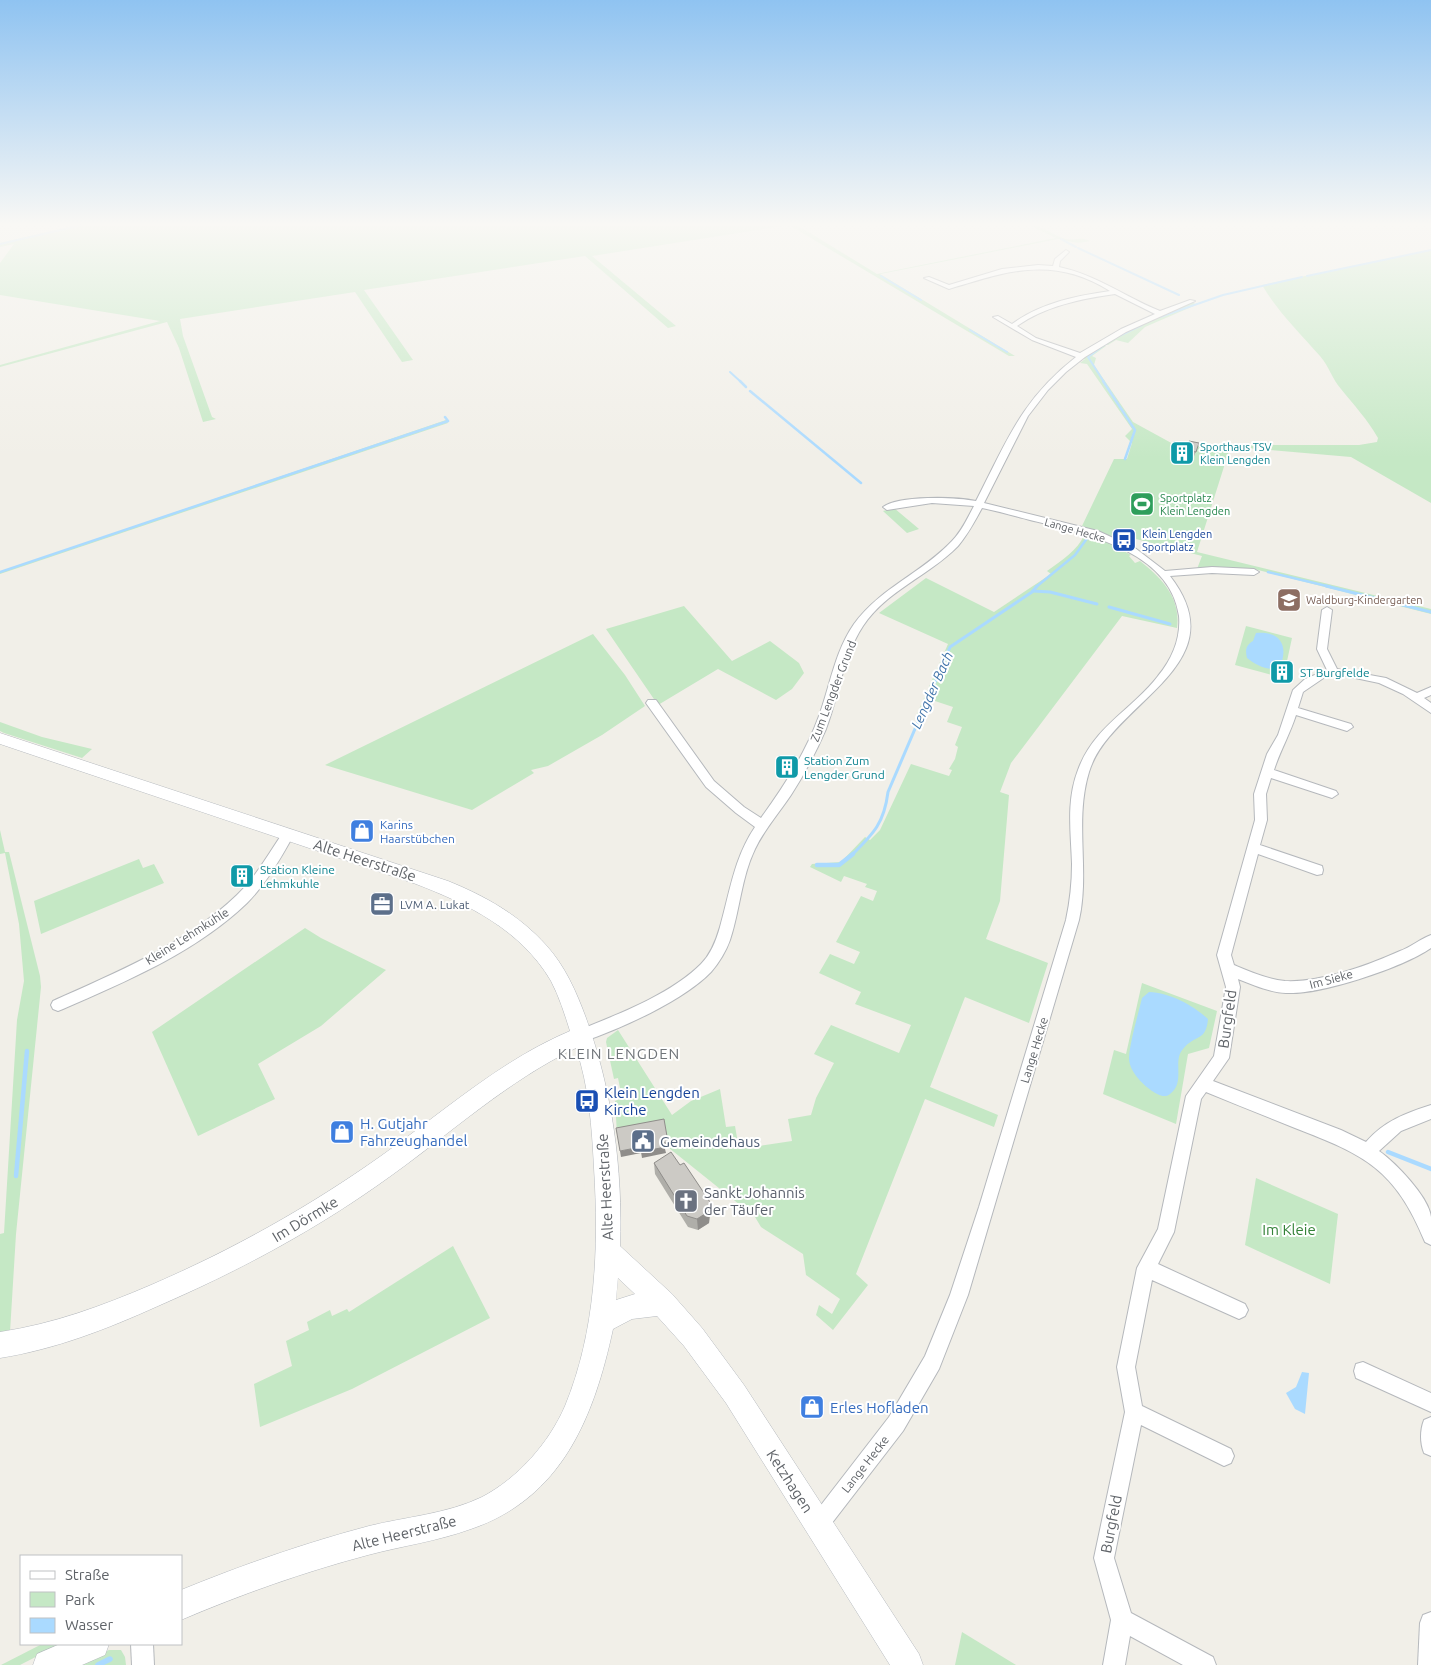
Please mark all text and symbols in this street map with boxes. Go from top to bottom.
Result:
building icon: Sporthaus TSV Klein Lengden [1169,440,1195,466]
place label: Sporthaus TSV Klein Lengden [1200,441,1272,466]
sports icon: Sportplatz Klein Lengden [1129,491,1155,517]
place label: Sportplatz Klein Lengden [1160,492,1230,517]
street label: Lange Hecke [1043,516,1107,544]
bus stop icon: Klein Lengden Sportplatz [1111,527,1137,553]
place label: Klein Lengden Sportplatz [1142,528,1212,553]
school or university icon: Waldburg-Kindergarten [1276,587,1302,613]
place label: Waldburg-Kindergarten [1306,594,1423,606]
street label: Zum Lengder Grund [808,639,858,743]
water label: Lengder Bach [908,649,956,731]
building icon: ST Burgfelde [1269,659,1295,685]
place label: ST Burgfelde [1300,666,1370,679]
building icon: Station Zum Lengder Grund [774,754,800,780]
place label: Station Zum Lengder Grund [804,754,885,781]
shop icon: Karins Haarstübchen [349,818,375,844]
place label: Karins Haarstübchen [380,818,455,845]
street label: Alte Heerstraße [311,835,419,885]
building icon: Station Kleine Lehmkuhle [229,863,255,889]
place label: Station Kleine Lehmkuhle [260,863,335,890]
office icon: LVM A. Lukat [369,891,395,917]
place label: LVM A. Lukat [400,898,470,911]
street label: Kleine Lehmkuhle [143,905,231,967]
street label: Im Sieke [1308,967,1354,991]
street label: Burgfeld [1214,989,1240,1049]
street label: Lange Hecke [1018,1015,1050,1085]
district label: KLEIN LENGDEN [558,1045,680,1062]
place label: Klein Lengden Kirche [604,1084,700,1118]
bus stop icon: Klein Lengden Kirche [574,1088,600,1114]
place label: H. Gutjahr Fahrzeughandel [360,1115,467,1149]
shop icon: H. Gutjahr Fahrzeughandel [329,1119,355,1145]
public building icon: Gemeindehaus [630,1128,656,1154]
street label: Alte Heerstraße [594,1133,616,1241]
place label: Gemeindehaus [660,1133,760,1150]
place label: Sankt Johannis der Täufer [704,1184,805,1218]
church icon: Sankt Johannis der Täufer [673,1188,699,1214]
street label: Im Dörmke [269,1193,341,1245]
park label: Im Kleie [1262,1221,1316,1238]
shop icon: Erles Hofladen [799,1394,825,1420]
place label: Erles Hofladen [830,1399,929,1416]
street label: Lange Hecke [839,1433,891,1495]
street label: Ketzhagen [763,1446,817,1516]
street label: Burgfeld [1097,1493,1125,1555]
street label: Alte Heerstraße [350,1512,458,1554]
legend [20,1555,182,1645]
text: Straße [65,1566,109,1583]
text: Park [65,1591,95,1608]
text: Wasser [65,1616,114,1633]

